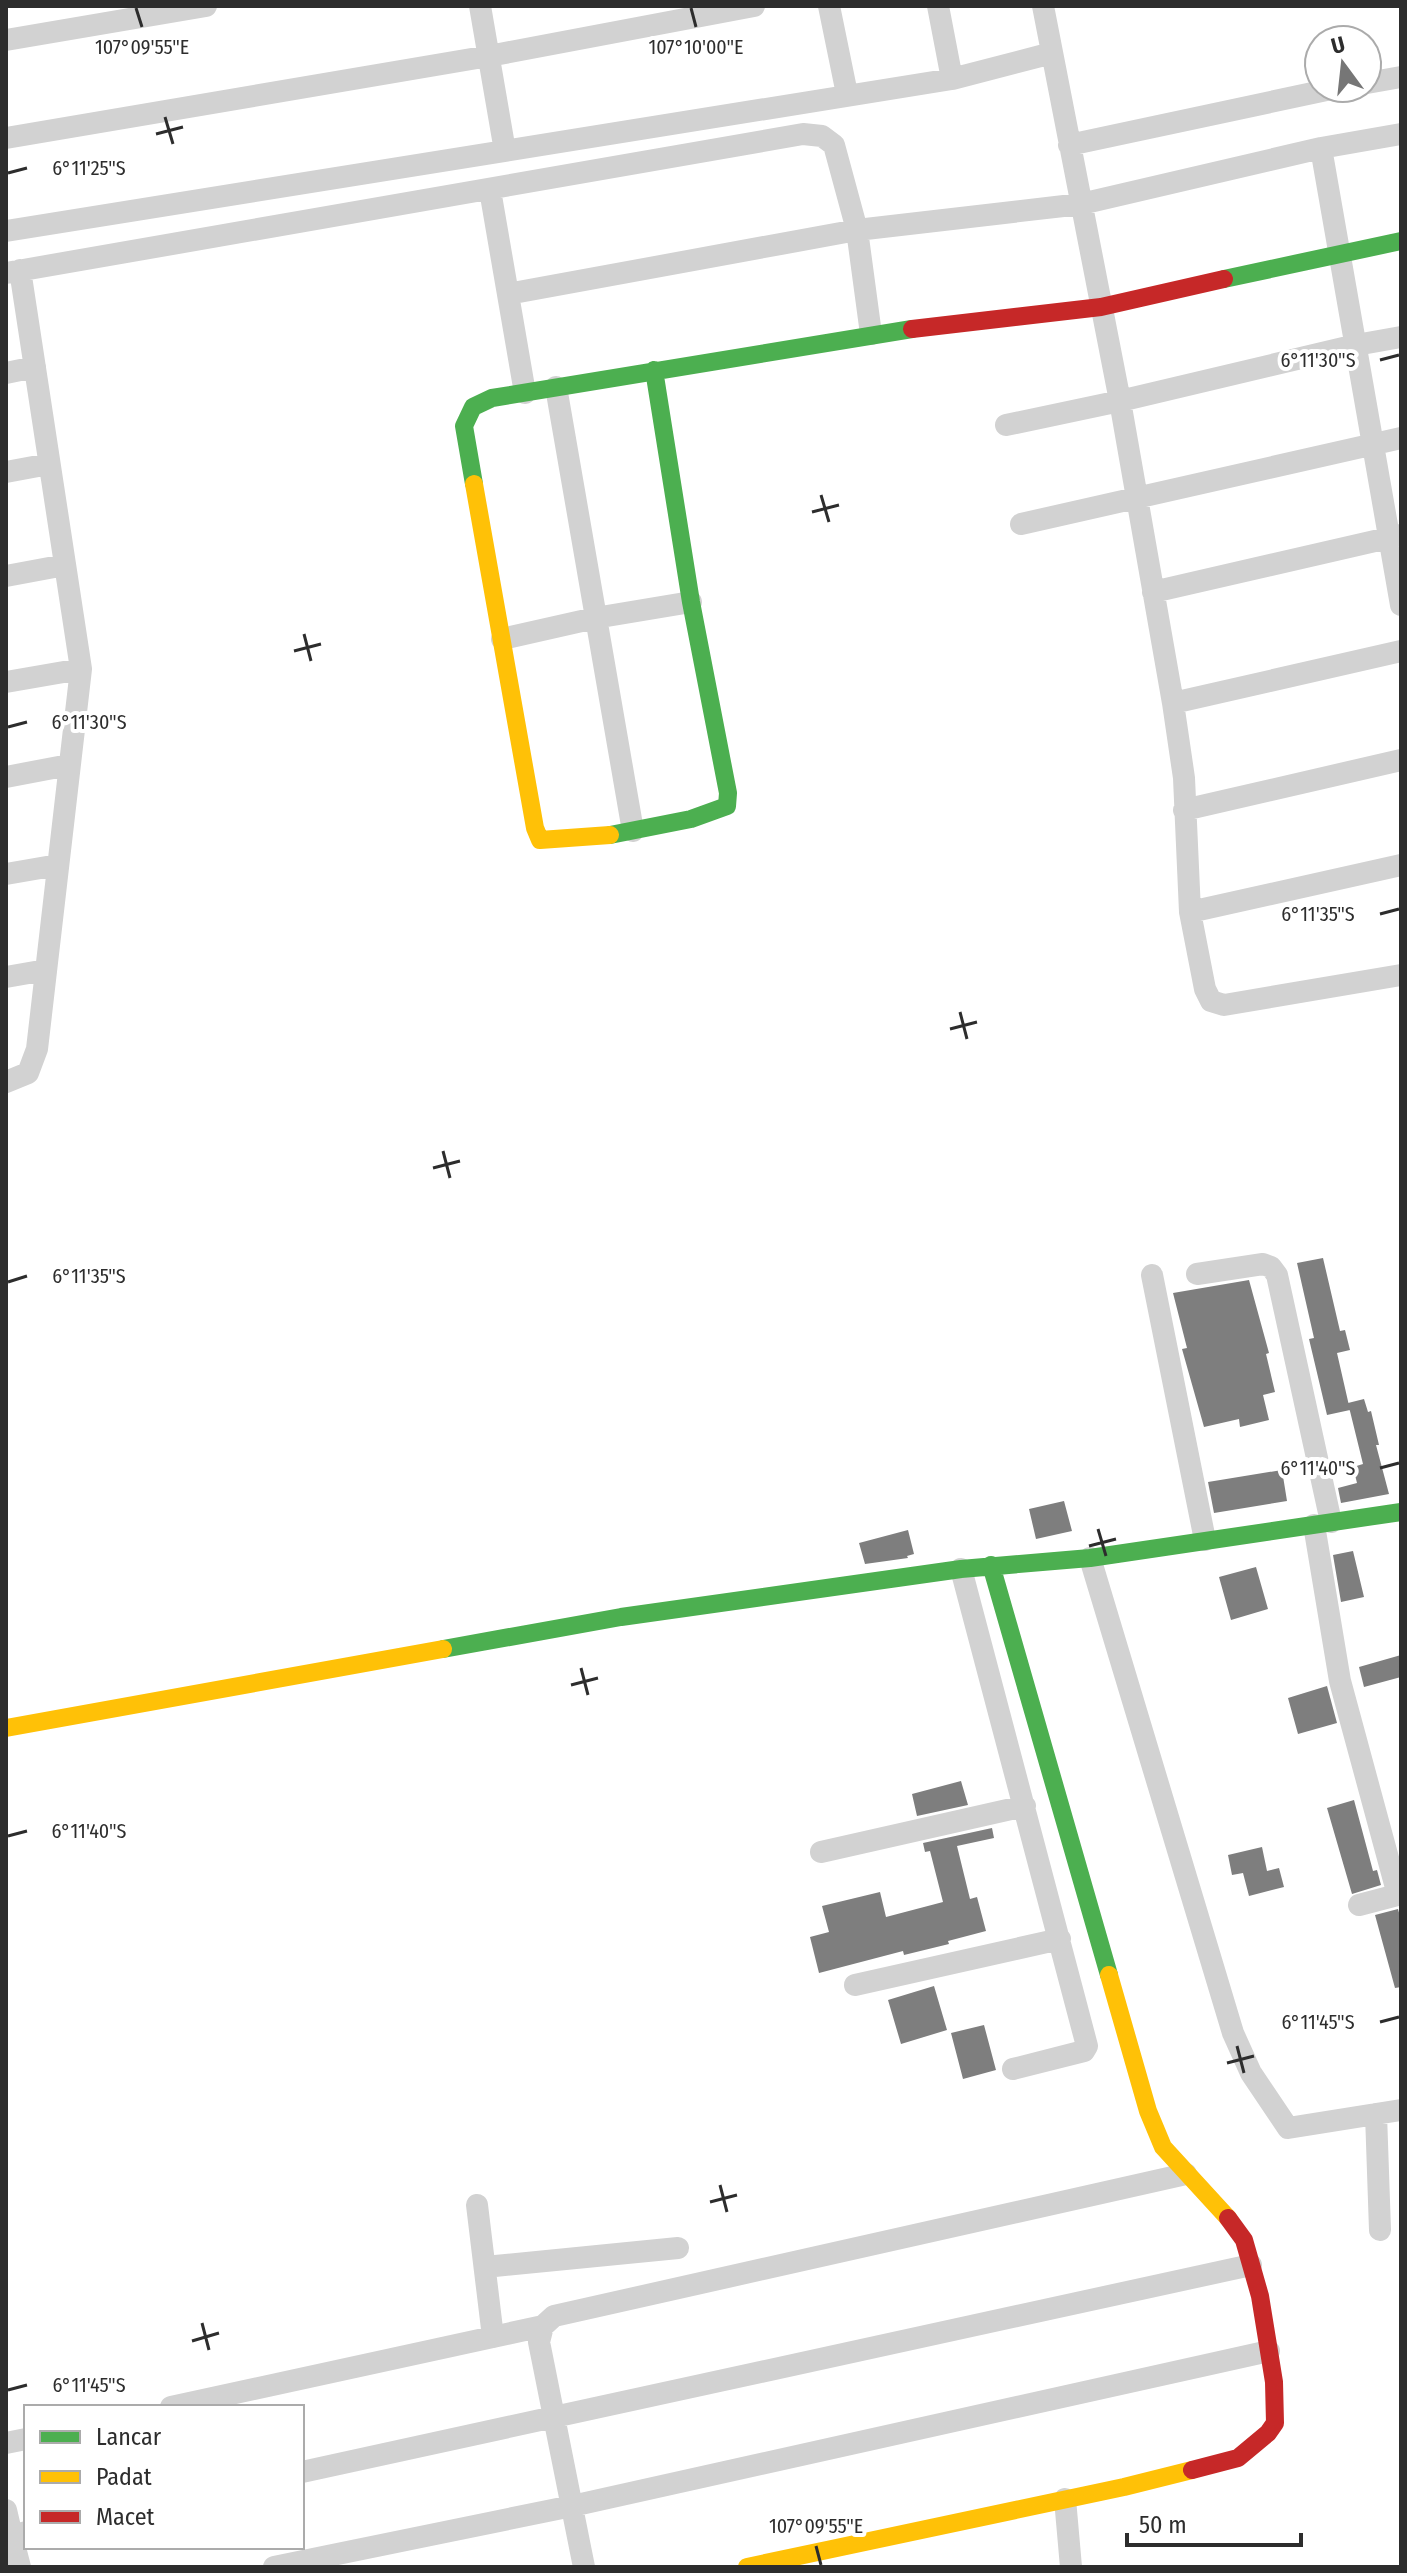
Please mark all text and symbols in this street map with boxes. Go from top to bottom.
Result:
north arrow [1303,24,1383,104]
text: U [1328,30,1348,60]
text: 107°09'55"E [95,35,189,59]
text: 107°10'00"E [649,35,743,59]
text: 6°11'25"S [52,156,126,180]
text: 6°11'30"S [1280,348,1356,372]
text: 6°11'30"S [51,710,127,734]
text: 6°11'35"S [1281,902,1355,926]
text: 6°11'35"S [52,1264,126,1288]
text: 6°11'40"S [1280,1456,1356,1480]
text: 6°11'40"S [51,1819,127,1843]
text: 6°11'45"S [1281,2010,1355,2034]
text: 6°11'45"S [52,2373,126,2397]
legend [24,2405,304,2549]
text: Lancar [96,2423,162,2451]
text: Padat [96,2463,152,2491]
scale bar [1127,2497,1301,2547]
text: Macet [96,2503,154,2531]
text: 50 m [1139,2511,1187,2539]
text: 107°09'55"E [769,2514,863,2538]

